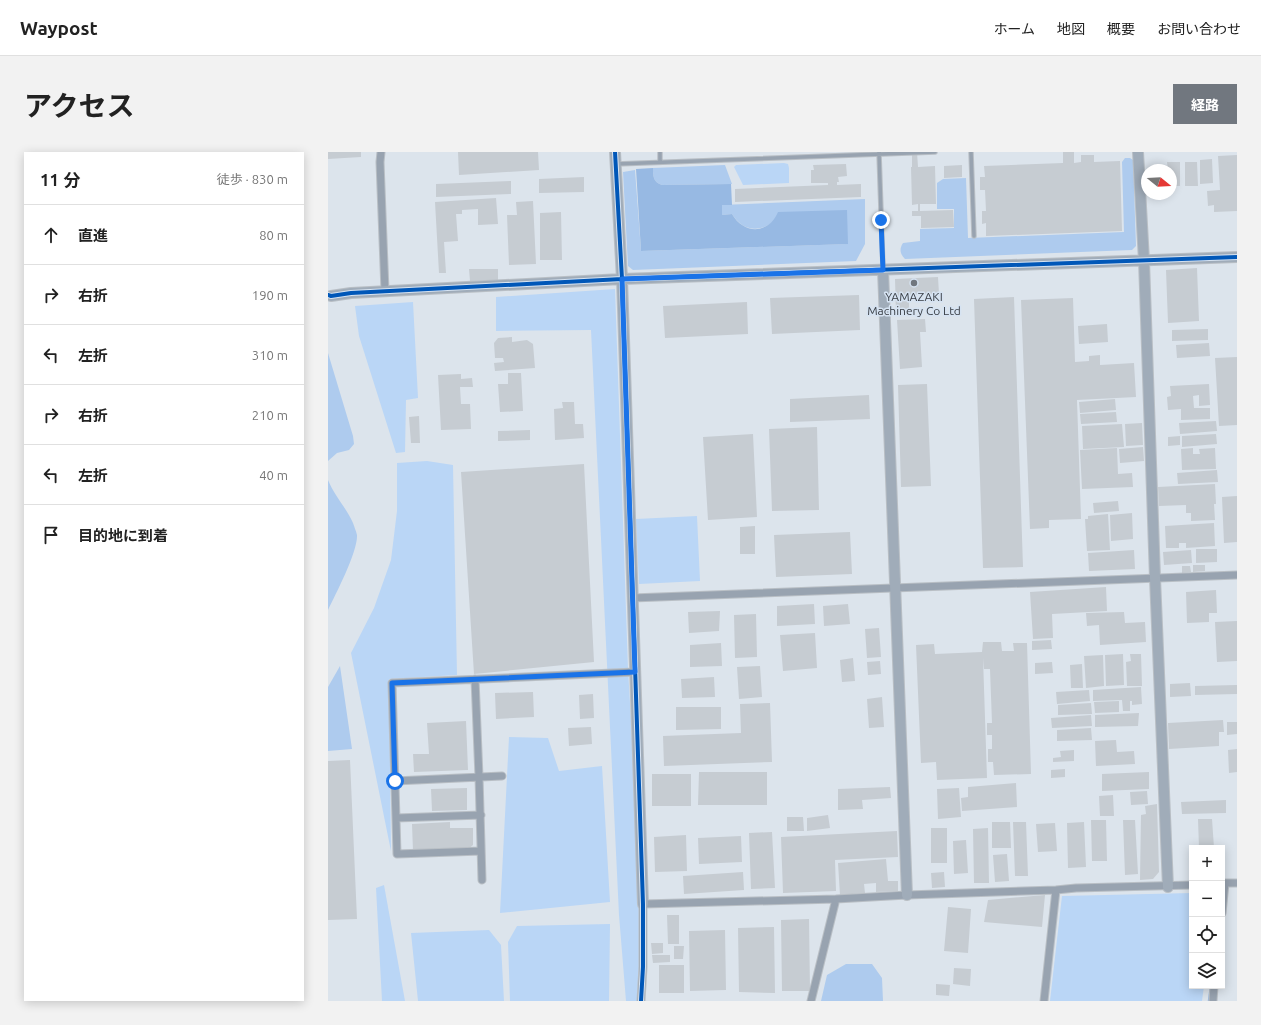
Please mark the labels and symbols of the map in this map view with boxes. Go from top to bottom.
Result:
north arrow [1141,164,1177,200]
route end [872,211,890,229]
marker: YAMAZAKI Machinery Co Ltd [909,278,919,288]
place label: YAMAZAKI Machinery Co Ltd [867,290,961,317]
route start [386,772,404,790]

